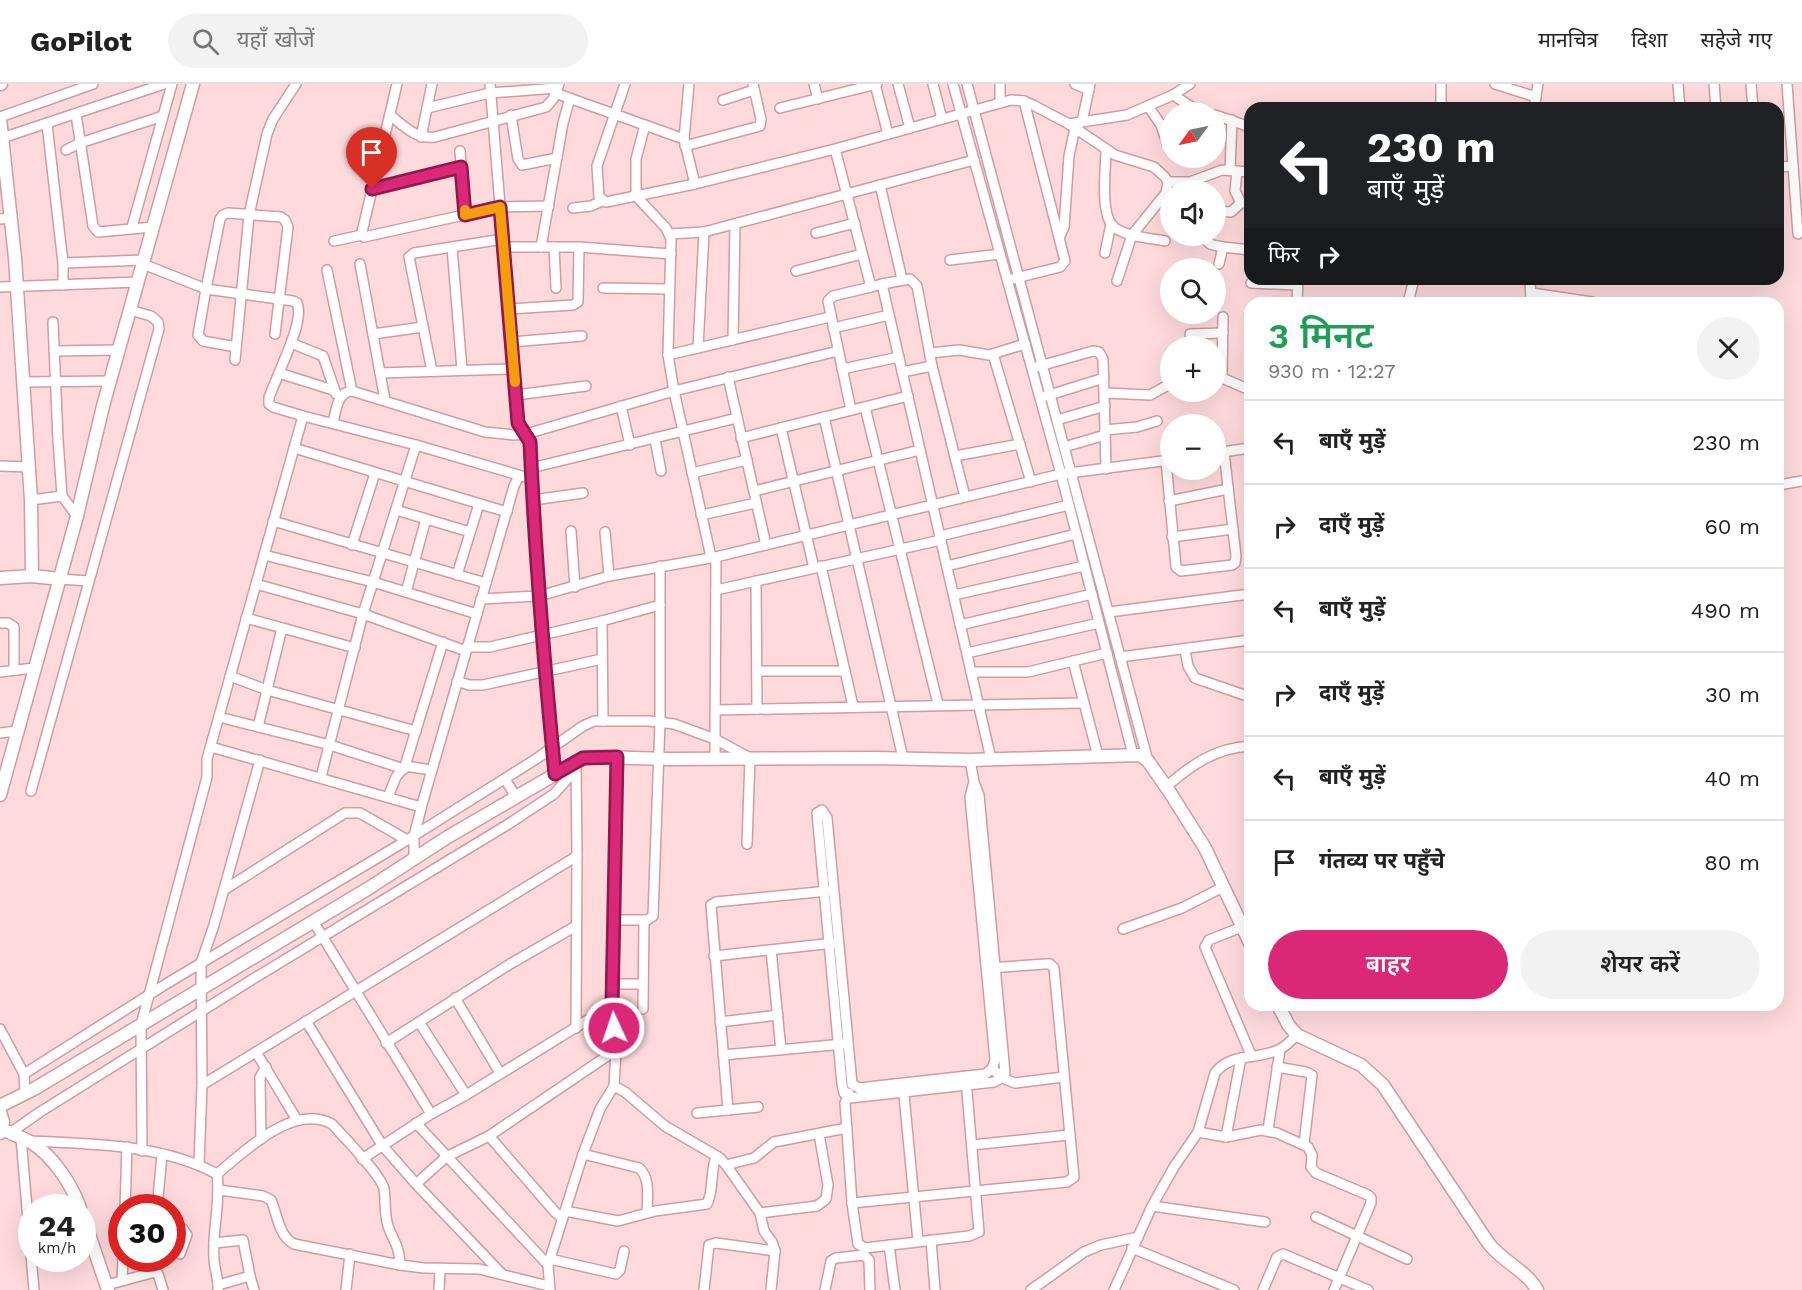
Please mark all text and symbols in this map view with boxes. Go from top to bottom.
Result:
search box [168,14,588,68]
text: GoPilot [30,25,132,58]
icon: search [189,25,222,58]
text: यहाँ खोजें [237,27,315,52]
text: मानचित्र [1538,27,1598,52]
text: दिशा [1631,27,1667,52]
text: सहेजे गए [1700,27,1772,52]
north arrow [1160,102,1226,168]
map controls [1160,102,1226,480]
text: 230 m [1367,123,1496,172]
icon: left [1268,126,1346,204]
pin [346,127,397,189]
icon: arrive [355,136,388,169]
text: बाएँ मुड़ें [1367,173,1444,205]
button: sound [1160,180,1226,246]
icon: right [1312,240,1345,273]
text: फिर [1268,242,1300,267]
button: search [1160,258,1226,324]
text: 3 मिनट [1268,315,1373,357]
button: close [1697,317,1760,380]
button: + [1160,336,1226,402]
text: 930 m · 12:27 [1268,359,1396,383]
button: − [1160,414,1226,480]
icon: left [1268,426,1301,459]
text: बाएँ मुड़ें [1319,428,1386,453]
text: 230 m [1692,430,1760,455]
icon: right [1268,510,1301,543]
text: दाएँ मुड़ें [1319,512,1384,537]
text: 60 m [1704,514,1760,539]
icon: left [1268,594,1301,627]
text: बाएँ मुड़ें [1319,596,1386,621]
text: 490 m [1691,598,1760,623]
icon: right [1268,678,1301,711]
text: दाएँ मुड़ें [1319,680,1384,705]
text: 30 m [1705,682,1760,707]
icon: left [1268,762,1301,795]
text: बाएँ मुड़ें [1319,764,1386,789]
text: 40 m [1704,766,1760,791]
icon: arrive [1268,846,1301,879]
text: गंतव्य पर पहुँचे [1319,848,1445,873]
text: 80 m [1704,850,1760,875]
button: बाहर [1268,930,1508,999]
button: शेयर करें [1520,930,1760,999]
position arrow [582,996,646,1060]
speed limit sign: 30 [108,1194,186,1272]
text: 24 [39,1208,75,1243]
text: km/h [38,1239,76,1257]

